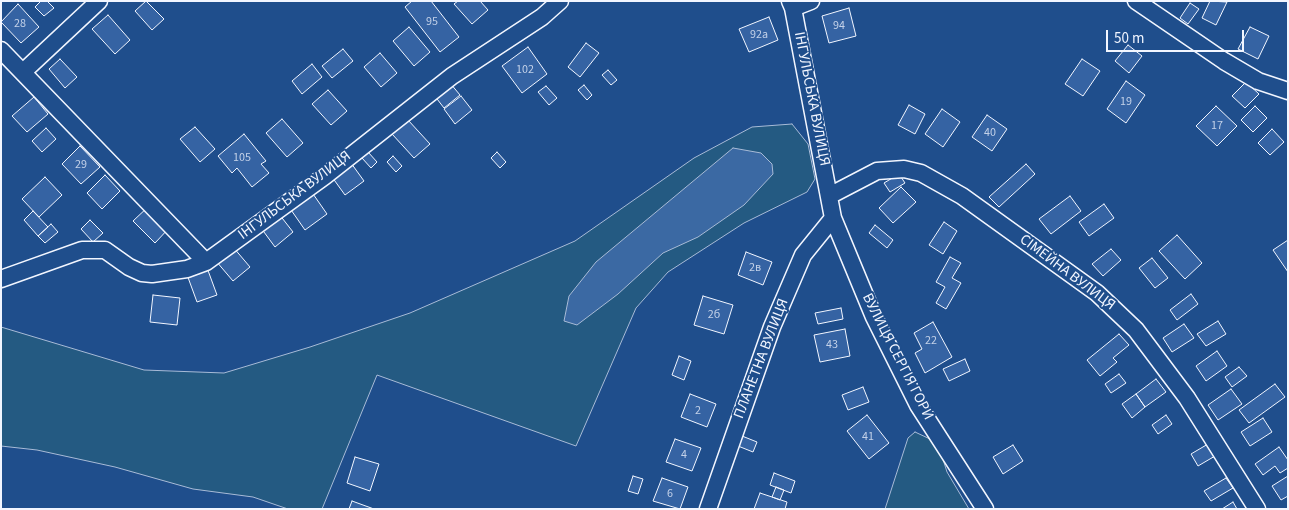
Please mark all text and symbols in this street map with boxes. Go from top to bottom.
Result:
house number: 95 [426,15,438,29]
house number: 28 [14,17,26,31]
house number: 94 [833,19,845,33]
scale bar [1109,20,1246,52]
house number: 92а [750,28,768,42]
text: 50 m [1114,28,1144,49]
street label: ІНГУЛЬСЬКА ВУЛИЦЯ [789,30,833,168]
house number: 102 [516,63,534,77]
house number: 19 [1120,95,1132,109]
house number: 17 [1211,119,1223,133]
house number: 40 [984,126,996,140]
street label: ІНГУЛЬСЬКА ВУЛИЦЯ [235,148,355,244]
house number: 105 [233,151,251,165]
house number: 29 [75,158,87,172]
street label: СІМЕЙНА ВУЛИЦЯ [1016,231,1118,315]
house number: 2в [749,261,761,275]
street label: ВУЛИЦЯ СЕРГІЯ ГОРИ [857,291,937,423]
street label: ПЛАНЕТНА ВУЛИЦЯ [731,296,793,422]
house number: 2б [708,308,720,322]
house number: 22 [925,334,937,348]
house number: 43 [826,338,838,352]
house number: 2 [695,404,701,418]
house number: 41 [862,430,874,444]
house number: 4 [681,448,687,462]
house number: 6 [667,487,673,501]

